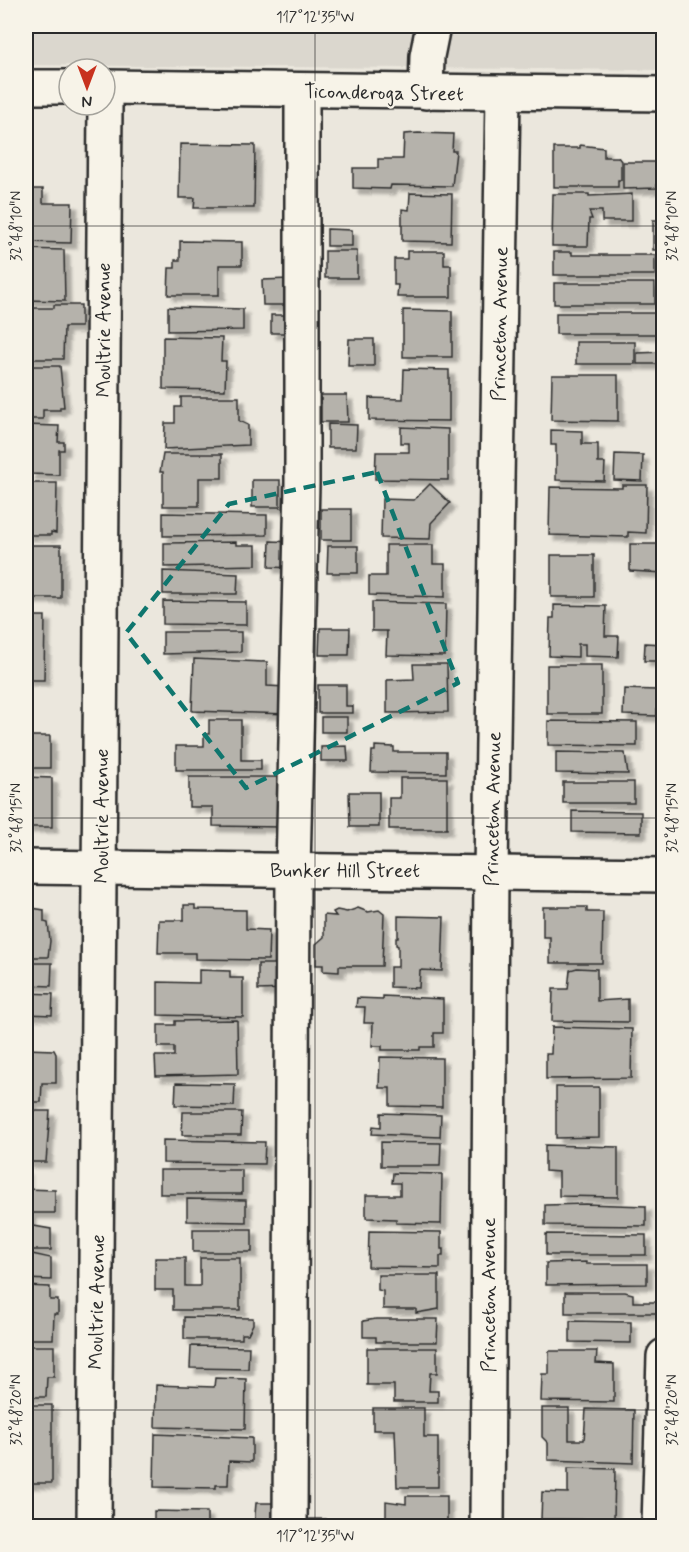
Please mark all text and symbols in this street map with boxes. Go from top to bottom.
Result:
text: 117°12'35"W [276,8,354,28]
north arrow [57,57,117,117]
street label: Ticonderoga Street [304,79,464,108]
text: N [82,90,92,111]
text: 32°48'10"N [7,191,27,261]
text: 32°48'10"N [663,191,683,261]
street label: Princeton Avenue [486,246,515,402]
street label: Moultrie Avenue [91,262,118,398]
street label: Princeton Avenue [479,731,508,887]
street label: Moultrie Avenue [89,748,116,884]
text: 32°48'15"N [7,783,27,853]
text: 32°48'15"N [663,783,683,853]
street label: Bunker Hill Street [270,858,420,885]
street label: Princeton Avenue [476,1217,503,1372]
street label: Moultrie Avenue [83,1234,112,1370]
text: 32°48'20"N [7,1374,27,1446]
text: 32°48'20"N [663,1374,683,1446]
text: 117°12'35"W [276,1527,354,1547]

